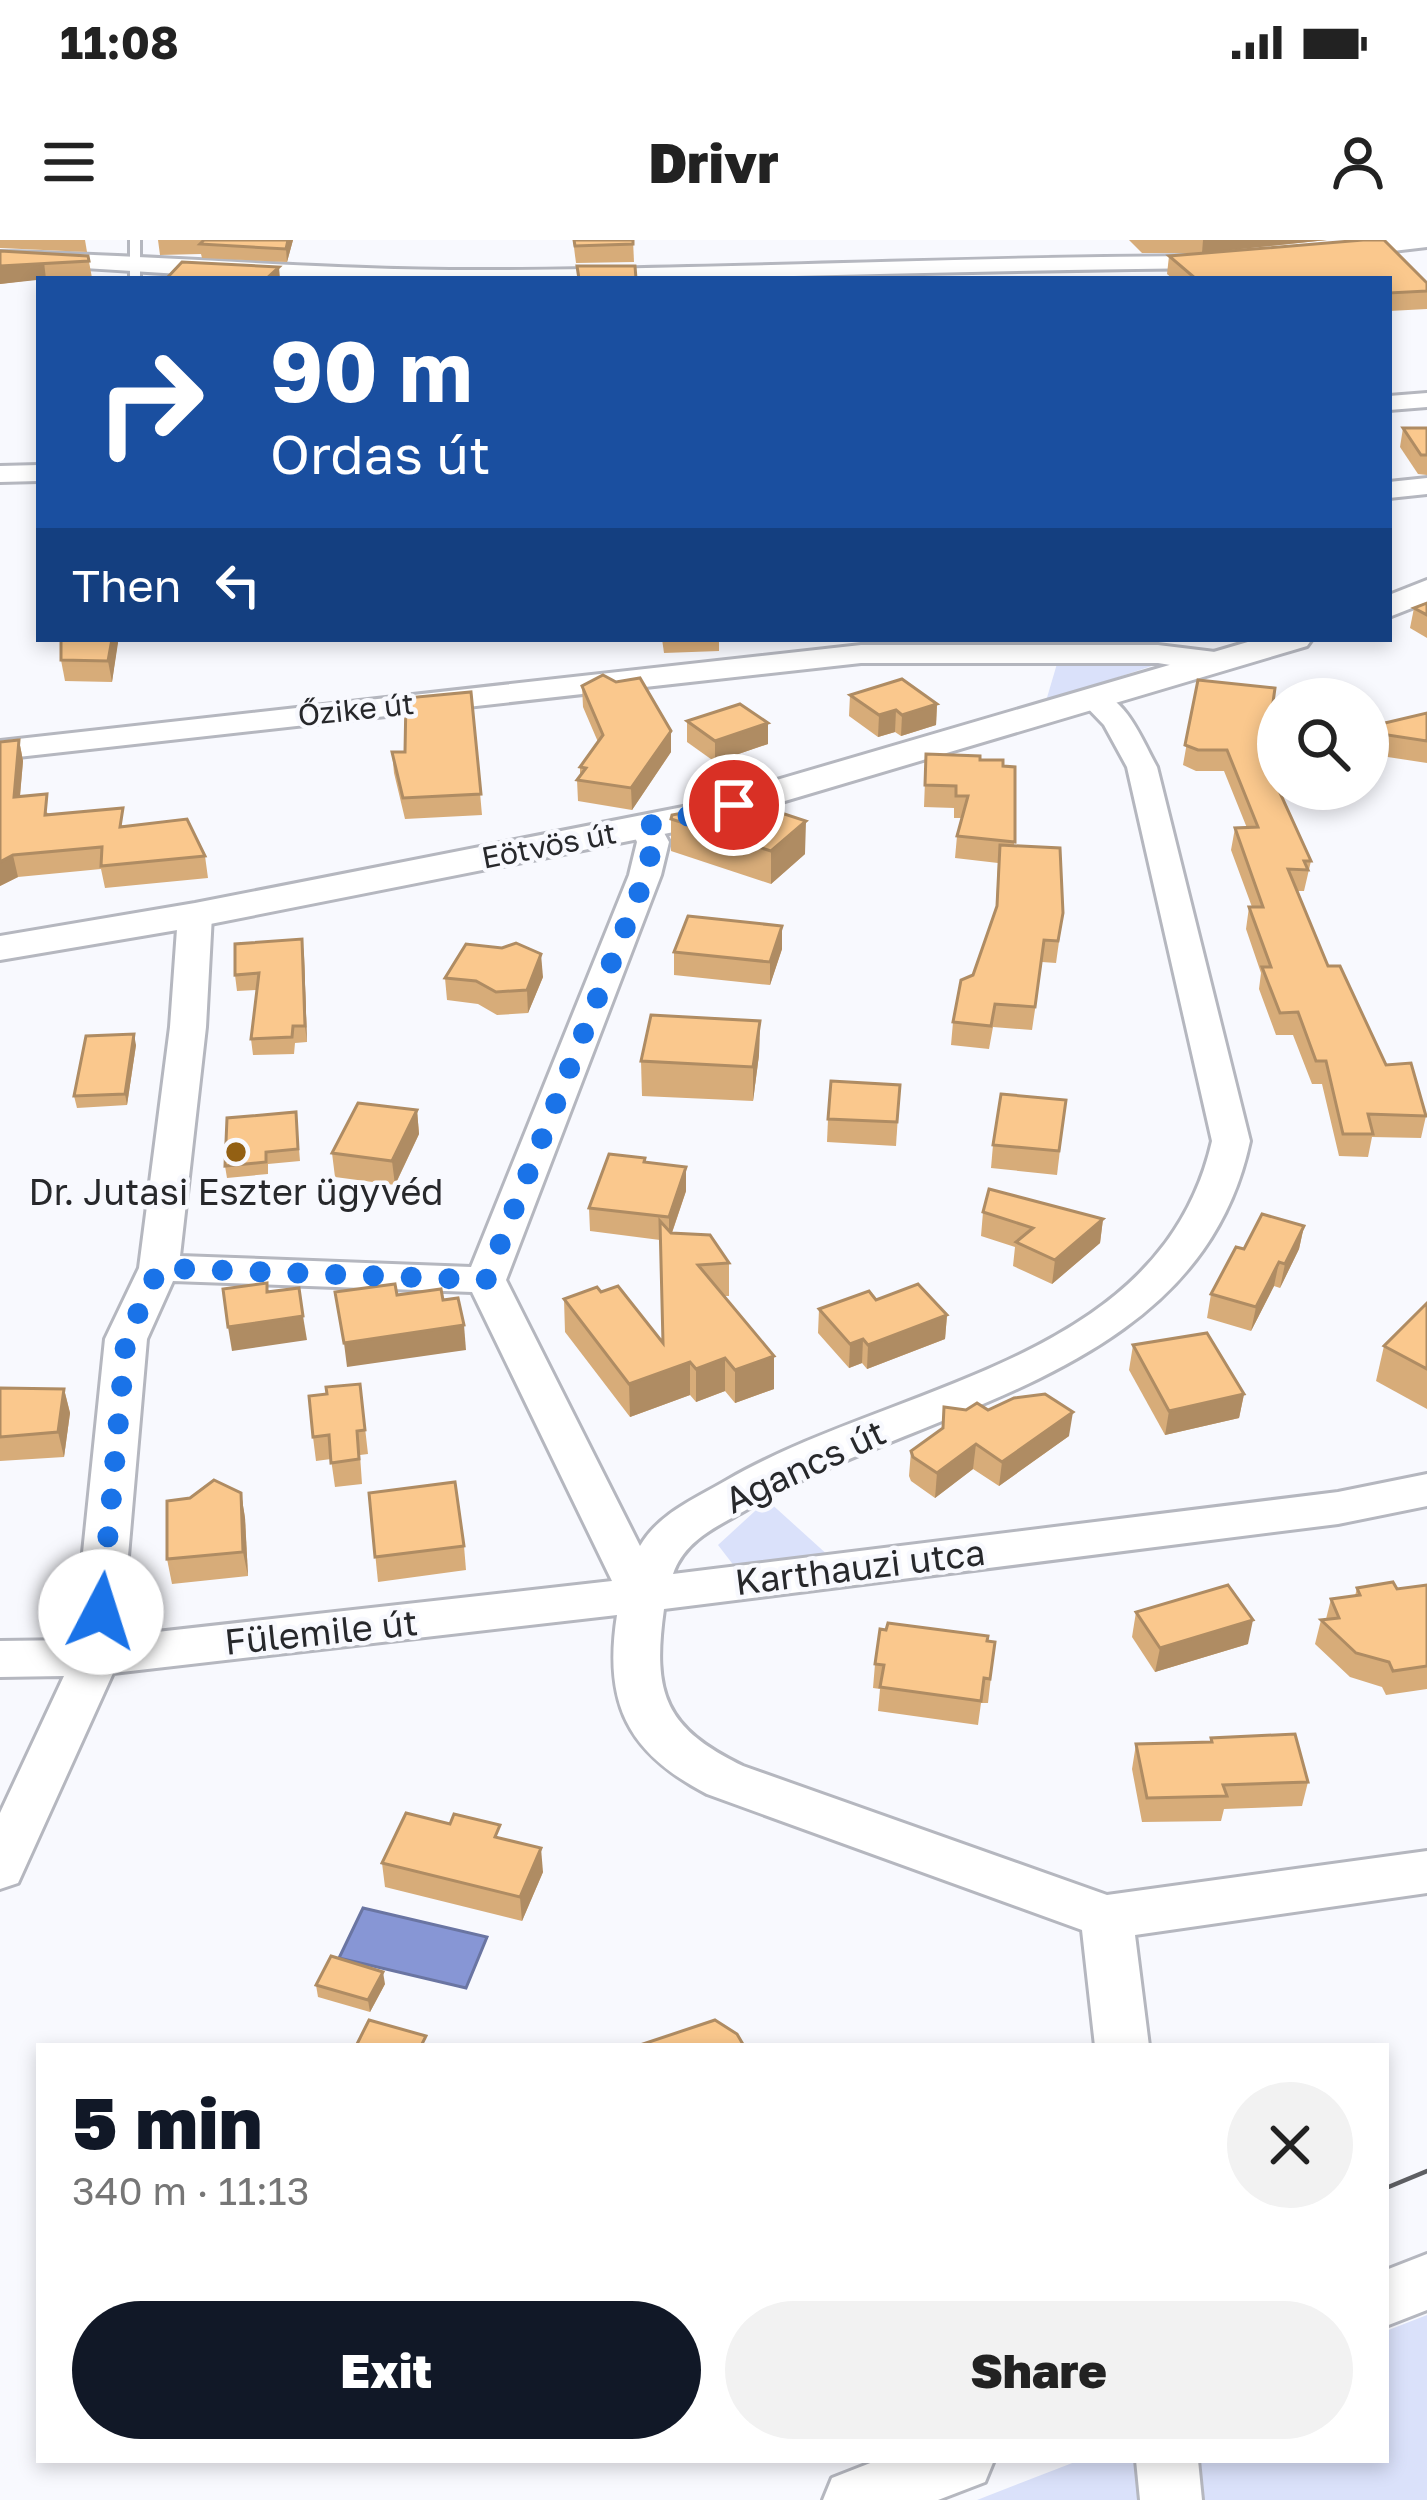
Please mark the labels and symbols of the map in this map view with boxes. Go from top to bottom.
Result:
street label: Őzike út [296,685,416,733]
pin [683,754,785,856]
street label: Eötvös út [478,814,619,876]
marker: Dr. Jutasi Eszter ügyvéd [223,1139,249,1165]
place label: Dr. Jutasi Eszter ügyvéd [28,1170,444,1213]
street label: Agancs út [718,1410,892,1521]
street label: Karthauzi utca [733,1530,987,1603]
position arrow [38,1549,164,1675]
street label: Fülemile út [222,1600,420,1663]

